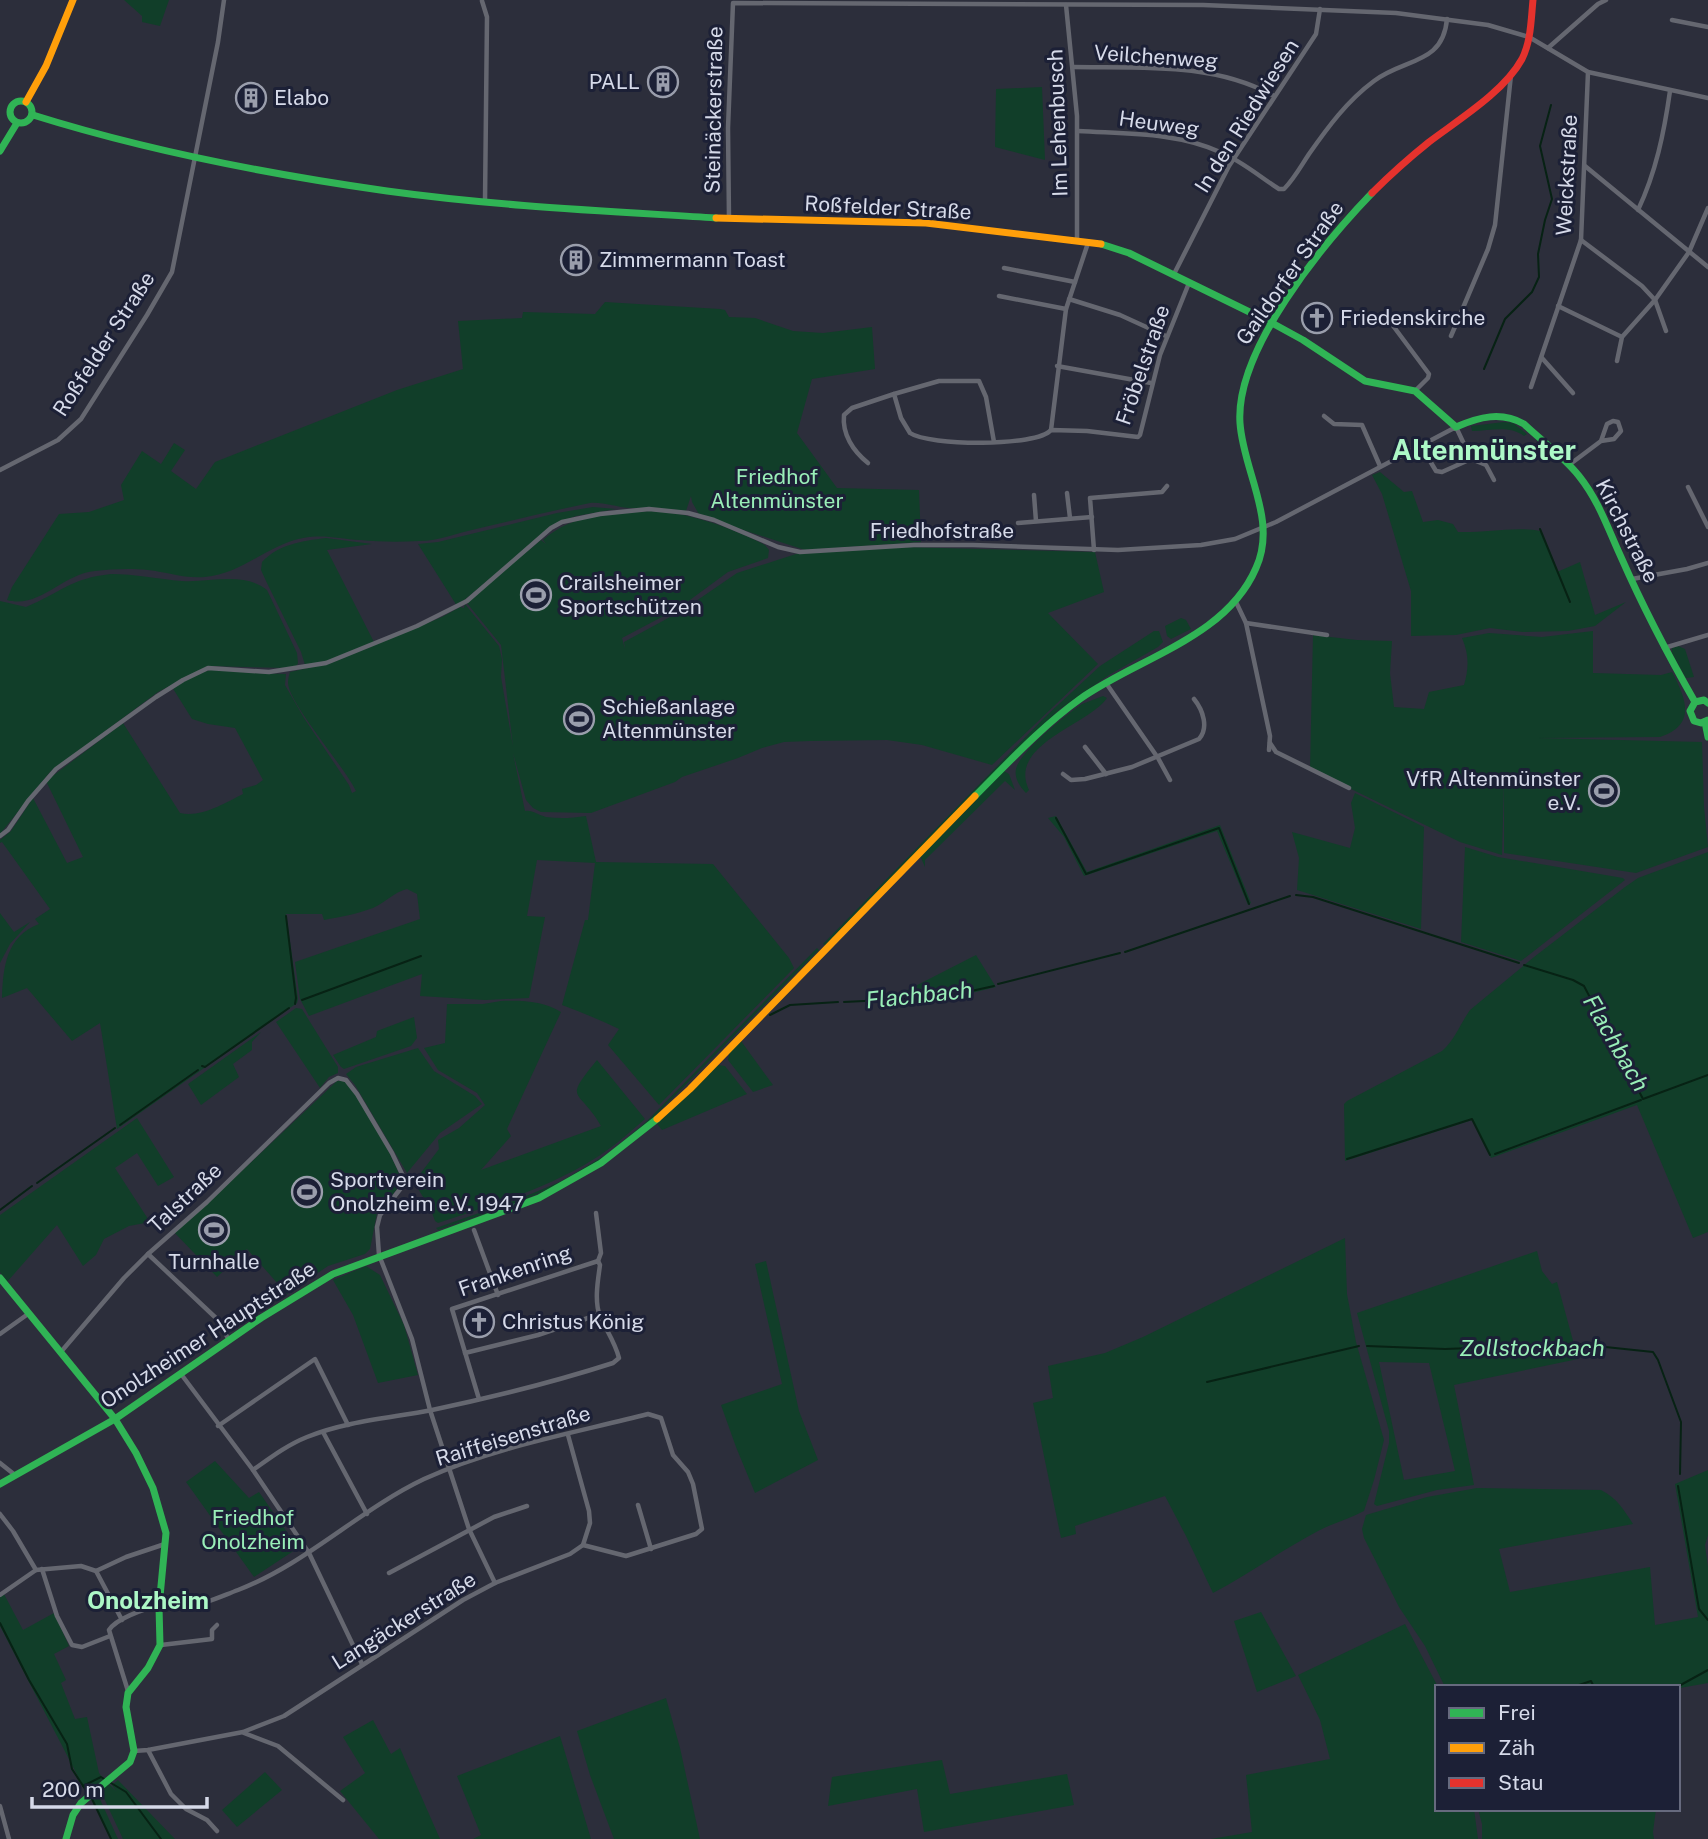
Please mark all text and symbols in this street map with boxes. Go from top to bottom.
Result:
street label: Steinäckerstraße [700,26,727,194]
street label: In den Riedwiesen [1189,34,1304,197]
street label: Veilchenweg [1093,40,1219,73]
street label: Im Lehenbusch [1042,49,1073,197]
building icon: PALL [646,65,680,99]
place label: PALL [589,69,640,94]
building icon: Elabo [234,81,268,115]
place label: Elabo [274,85,329,110]
street label: Heuweg [1117,105,1201,142]
street label: Weickstraße [1551,114,1582,236]
street label: Roßfelder Straße [804,191,972,224]
street label: Gaildorfer Straße [1231,196,1349,349]
building icon: Zimmermann Toast [559,243,593,277]
place label: Zimmermann Toast [599,247,786,272]
street label: Roßfelder Straße [48,267,160,421]
church icon: Friedenskirche [1300,301,1334,335]
street label: Fröbelstraße [1110,302,1175,428]
place label: Friedenskirche [1340,305,1485,330]
district label: Altenmünster [1392,433,1576,466]
park label: Friedhof Altenmünster [710,464,844,513]
street label: Kirchstraße [1591,475,1664,587]
street label: Friedhofstraße [870,518,1014,543]
place label: Crailsheimer Sportschützen [559,570,702,619]
sports icon: Crailsheimer Sportschützen [519,578,553,612]
place label: Schießanlage Altenmünster [602,694,735,743]
sports icon: Schießanlage Altenmünster [562,702,596,736]
place label: VfR Altenmünster e.V. [1406,766,1581,815]
sports icon: VfR Altenmünster e.V. [1587,774,1621,808]
water label: Flachbach [864,975,974,1014]
water label: Flachbach [1578,990,1655,1096]
street label: Talstraße [143,1157,227,1238]
place label: Sportverein Onolzheim e.V. 1947 [330,1167,524,1216]
sports icon: Sportverein Onolzheim e.V. 1947 [290,1175,324,1209]
sports icon: Turnhalle [197,1213,231,1247]
street label: Frankenring [455,1239,575,1302]
place label: Turnhalle [168,1249,260,1274]
street label: Onolzheimer Hauptstraße [96,1256,320,1413]
church icon: Christus König [462,1305,496,1339]
place label: Christus König [502,1309,644,1334]
water label: Zollstockbach [1459,1334,1605,1361]
street label: Raiffeisenstraße [432,1400,593,1471]
park label: Friedhof Onolzheim [201,1505,305,1554]
street label: Langäckerstraße [327,1566,480,1675]
district label: Onolzheim [87,1586,209,1614]
legend [1435,1685,1680,1811]
text: Frei [1498,1700,1536,1725]
text: Zäh [1498,1735,1535,1760]
scale bar [32,1766,206,1810]
text: Stau [1498,1770,1544,1795]
text: 200 m [42,1777,103,1802]

